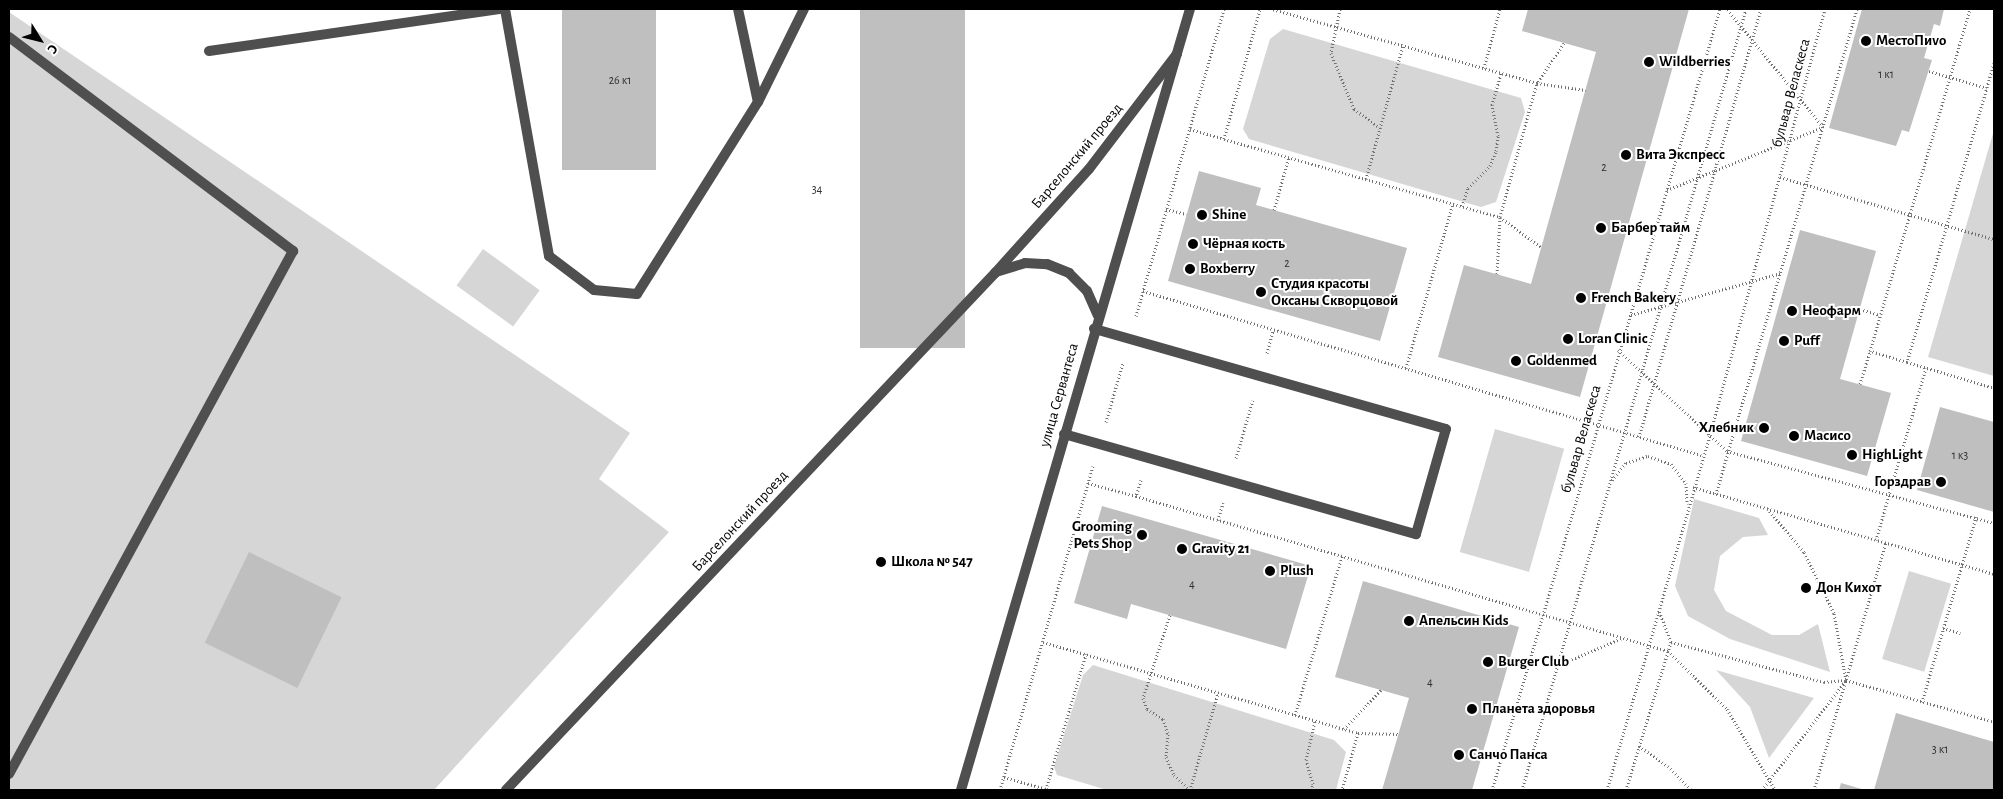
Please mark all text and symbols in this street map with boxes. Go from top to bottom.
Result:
north arrow [15,15,65,65]
place label: МестоПиvо [1876,32,1946,50]
marker: МестоПиvо [1860,35,1872,47]
street label: бульвар Веласкеса [1768,37,1814,149]
text: С [44,42,60,56]
place label: Wildberries [1659,53,1730,71]
marker: Wildberries [1643,56,1655,68]
house number: 1 к1 [1878,68,1894,82]
house number: 26 к1 [609,74,631,88]
street label: Барселонский проезд [1028,100,1126,212]
place label: Вита Экспресс [1636,146,1725,164]
marker: Вита Экспресс [1620,149,1632,161]
house number: 2 [1601,161,1607,175]
house number: 34 [812,183,822,197]
place label: Shine [1212,206,1246,224]
marker: Shine [1196,209,1208,221]
place label: Барбер тайм [1611,219,1690,237]
marker: Барбер тайм [1595,222,1607,234]
place label: Чёрная кость [1203,235,1285,253]
marker: Чёрная кость [1187,238,1199,250]
house number: 2 [1284,257,1290,271]
place label: Boxberry [1200,260,1255,278]
marker: Boxberry [1184,263,1196,275]
place label: Студия красоты Оксаны Скворцовой [1271,274,1398,309]
marker: Студия красоты Оксаны Скворцовой [1255,286,1267,298]
place label: French Bakery [1591,289,1676,307]
marker: French Bakery [1575,292,1587,304]
place label: Неофарм [1802,302,1861,320]
marker: Неофарм [1786,305,1798,317]
place label: Loran Clinic [1578,330,1647,348]
place label: Puff [1794,332,1820,350]
marker: Loran Clinic [1562,333,1574,345]
marker: Puff [1778,335,1790,347]
street label: улица Сервантеса [1036,341,1082,449]
place label: Goldenmed [1527,352,1597,370]
marker: Goldenmed [1509,354,1523,368]
street label: бульвар Веласкеса [1557,383,1605,495]
place label: Хлебник [1699,419,1754,437]
marker: Хлебник [1758,422,1770,434]
place label: Масисо [1804,427,1851,445]
marker: Масисо [1788,430,1800,442]
place label: HighLight [1862,446,1923,464]
marker: HighLight [1846,449,1858,461]
house number: 1 к3 [1952,449,1968,463]
street label: Барселонский проезд [688,466,792,576]
place label: Горздрав [1874,473,1931,491]
marker: Горздрав [1935,476,1947,488]
place label: Grooming Pets Shop [1072,517,1132,552]
marker: Grooming Pets Shop [1136,529,1148,541]
place label: Gravity 21 [1192,540,1250,558]
marker: Gravity 21 [1176,543,1188,555]
place label: Школа № 547 [891,553,973,571]
marker: Школа № 547 [875,556,887,568]
place label: Plush [1280,562,1314,580]
marker: Plush [1264,565,1276,577]
house number: 4 [1189,578,1195,592]
place label: Дон Кихот [1816,579,1881,597]
marker: Дон Кихот [1800,582,1812,594]
place label: Апельсин Kids [1419,612,1508,630]
marker: Апельсин Kids [1403,615,1415,627]
place label: Burger Club [1498,653,1569,671]
marker: Burger Club [1482,656,1494,668]
house number: 4 [1427,676,1433,690]
place label: Планета здоровья [1482,700,1595,718]
marker: Планета здоровья [1466,703,1478,715]
house number: 3 к1 [1932,743,1948,757]
place label: Санчо Панса [1469,746,1548,764]
marker: Санчо Панса [1453,749,1465,761]

